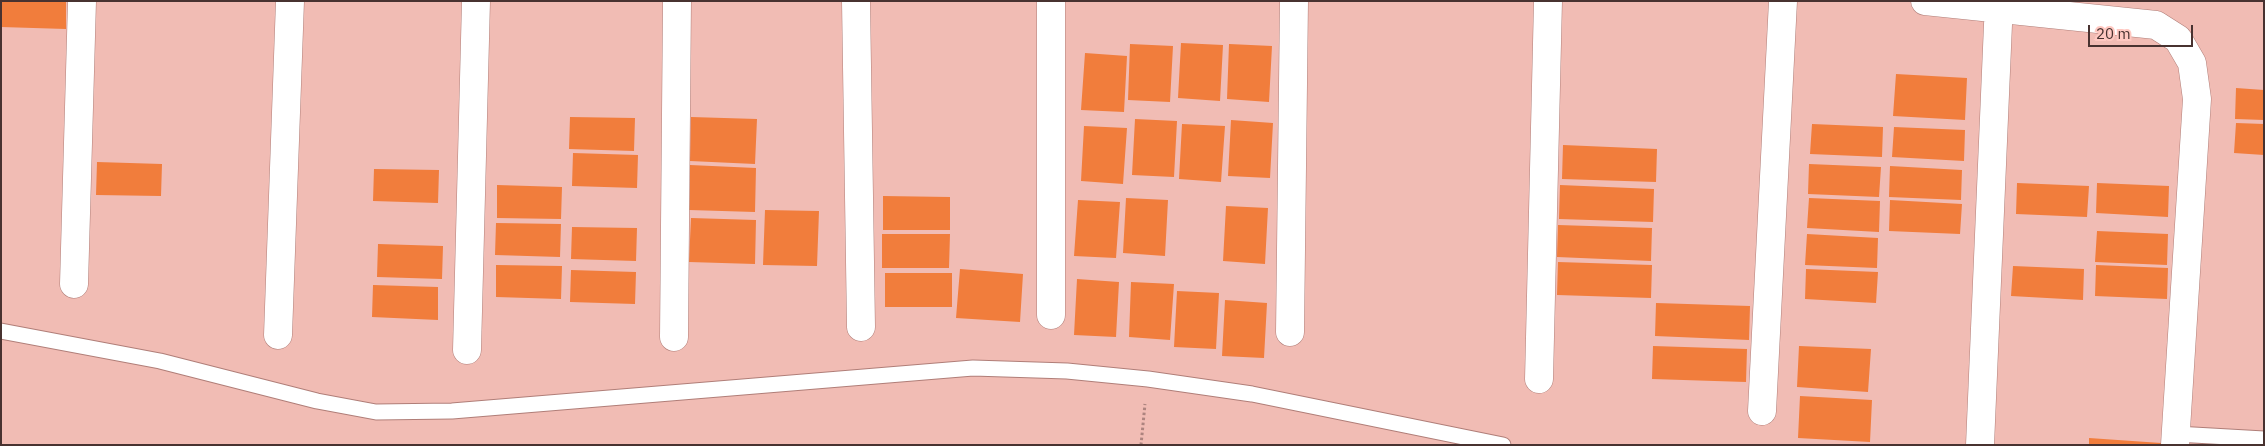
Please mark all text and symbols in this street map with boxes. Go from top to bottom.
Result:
scale bar [2090,15,2195,47]
text: 20 m [2096,24,2131,43]

